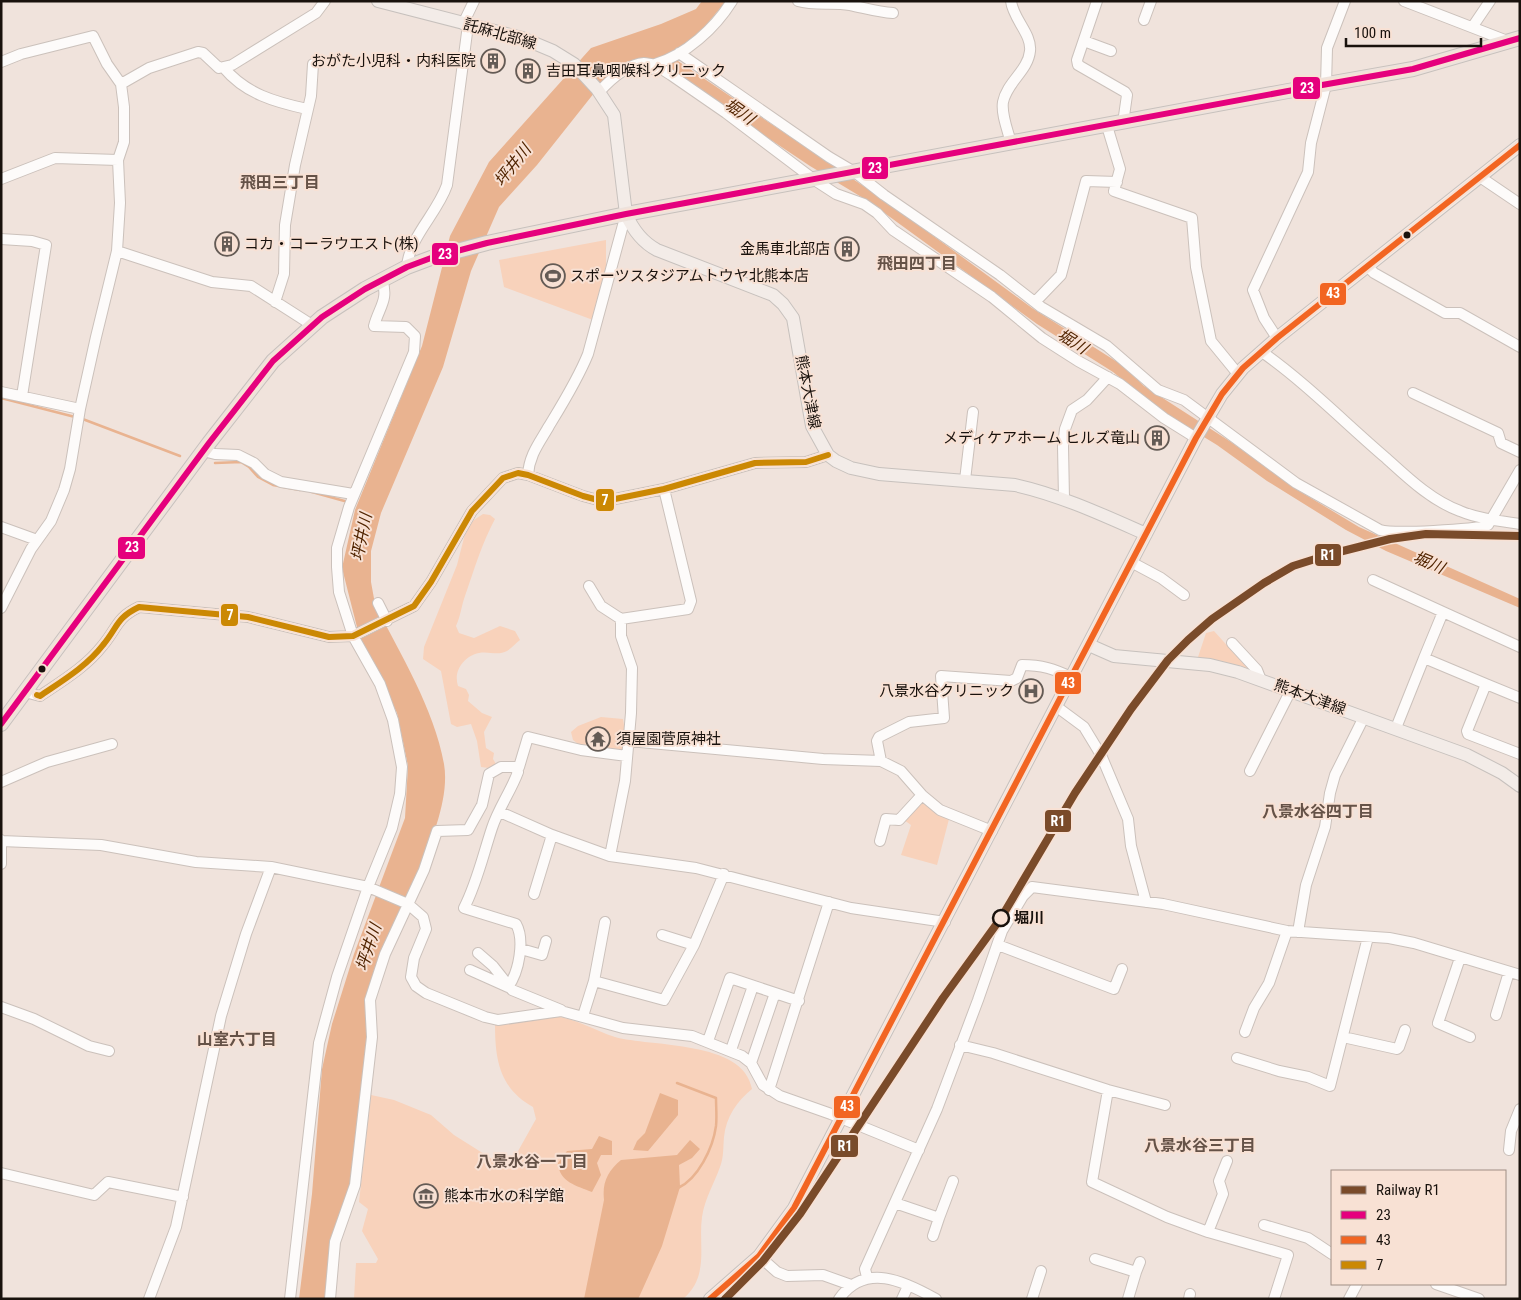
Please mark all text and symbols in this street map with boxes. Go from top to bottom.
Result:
street label: 託麻北部線 [461,15,539,53]
scale bar [1346,15,1481,47]
text: 100 m [1354,24,1391,42]
building icon: おがた小児科・内科医院 [480,48,506,74]
place label: おがた小児科・内科医院 [311,52,476,70]
building icon: 吉田耳鼻咽喉科クリニック [515,58,541,84]
place label: 吉田耳鼻咽喉科クリニック [546,62,726,80]
line badge: 23 [1292,76,1321,100]
text: 23 [1300,80,1314,96]
water label: 堀川 [721,94,760,130]
water label: 坪井川 [490,139,536,190]
line badge: 23 [861,156,889,180]
text: 23 [868,160,882,176]
district label: 飛田三丁目 [240,173,320,192]
unlabelled marker [1402,230,1412,240]
building icon: コカ・コーラウエスト(株) [214,231,240,257]
place label: コカ・コーラウエスト(株) [244,235,419,253]
building icon: 金馬車北部店 [834,236,860,262]
place label: 金馬車北部店 [740,240,830,258]
line badge: 23 [431,242,459,266]
text: 23 [438,246,452,262]
district label: 飛田四丁目 [877,254,957,273]
sports icon: スポーツスタジアムトウヤ北熊本店 [540,263,566,289]
place label: スポーツスタジアムトウヤ北熊本店 [570,267,809,285]
line badge: 43 [1319,282,1347,306]
text: 43 [1326,285,1340,301]
water label: 堀川 [1054,325,1093,359]
street label: 熊本大津線 [792,353,824,431]
building icon: メディケアホーム ヒルズ竜山 [1144,425,1170,451]
place label: メディケアホーム ヒルズ竜山 [943,429,1140,447]
line badge: 7 [595,488,615,512]
text: 7 [601,492,609,508]
water label: 坪井川 [348,510,376,562]
line badge: 23 [117,536,146,560]
text: 23 [125,539,139,555]
line badge: R1 [1314,543,1342,567]
text: R1 [1321,547,1335,563]
water label: 堀川 [1410,547,1449,578]
line badge: 7 [220,603,239,627]
text: 7 [226,607,234,623]
unlabelled marker [37,664,47,674]
line badge: 43 [1054,671,1082,695]
text: 43 [1061,675,1075,691]
street label: 熊本大津線 [1272,676,1348,718]
hospital icon: 八景水谷クリニック [1018,678,1044,704]
place label: 八景水谷クリニック [879,682,1014,700]
temple icon: 須屋園菅原神社 [585,726,611,752]
place label: 須屋園菅原神社 [616,730,721,748]
district label: 八景水谷四丁目 [1262,802,1374,821]
line badge: R1 [1044,809,1072,833]
text: R1 [1051,813,1065,829]
marker: 堀川 [992,909,1010,927]
place label: 堀川 [1014,909,1044,927]
water label: 坪井川 [352,919,386,973]
district label: 山室六丁目 [197,1030,277,1049]
line badge: 43 [833,1095,861,1119]
text: 43 [840,1098,854,1114]
line badge: R1 [830,1134,859,1158]
district label: 八景水谷三丁目 [1144,1136,1256,1155]
text: R1 [838,1138,852,1154]
district label: 八景水谷一丁目 [476,1152,588,1171]
legend [1331,1170,1506,1285]
text: Railway R1 [1376,1181,1440,1199]
museum icon: 熊本市水の科学館 [413,1183,439,1209]
place label: 熊本市水の科学館 [444,1187,564,1205]
text: 23 [1376,1206,1391,1224]
text: 43 [1376,1231,1391,1249]
text: 7 [1376,1256,1383,1274]

